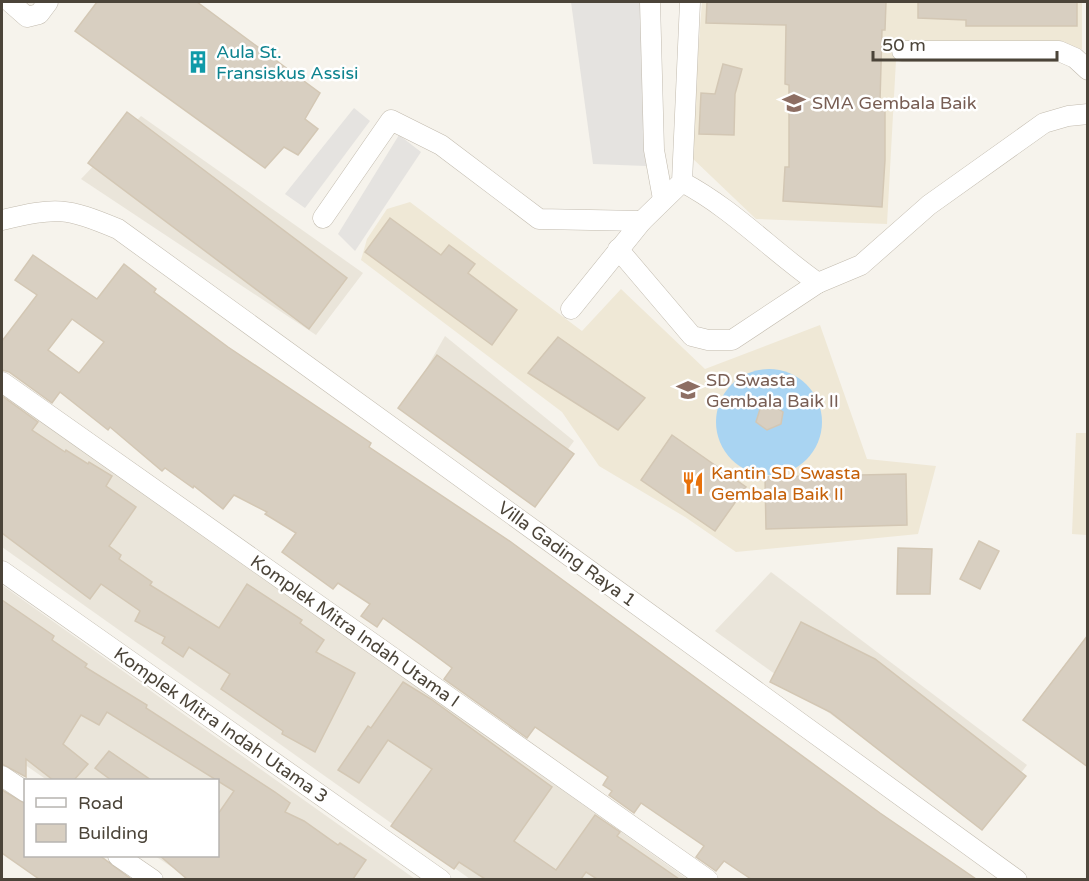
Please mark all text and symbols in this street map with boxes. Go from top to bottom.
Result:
scale bar [873,24,1058,62]
text: 50 m [882,34,926,56]
place label: Aula St. Fransiskus Assisi [216,41,359,84]
building icon: Aula St. Fransiskus Assisi [185,49,211,75]
school or university icon: SMA Gembala Baik [781,90,807,116]
place label: SMA Gembala Baik [812,92,977,114]
place label: SD Swasta Gembala Baik II [706,369,839,412]
school or university icon: SD Swasta Gembala Baik II [675,377,701,403]
place label: Kantin SD Swasta Gembala Baik II [711,462,861,505]
restaurant icon: Kantin SD Swasta Gembala Baik II [680,470,706,496]
street label: Villa Gading Raya 1 [494,496,640,612]
street label: Komplek Mitra Indah Utama I [246,550,464,712]
street label: Komplek Mitra Indah Utama 3 [110,642,332,808]
legend [24,779,219,857]
text: Road [78,792,123,814]
text: Building [78,822,148,844]

